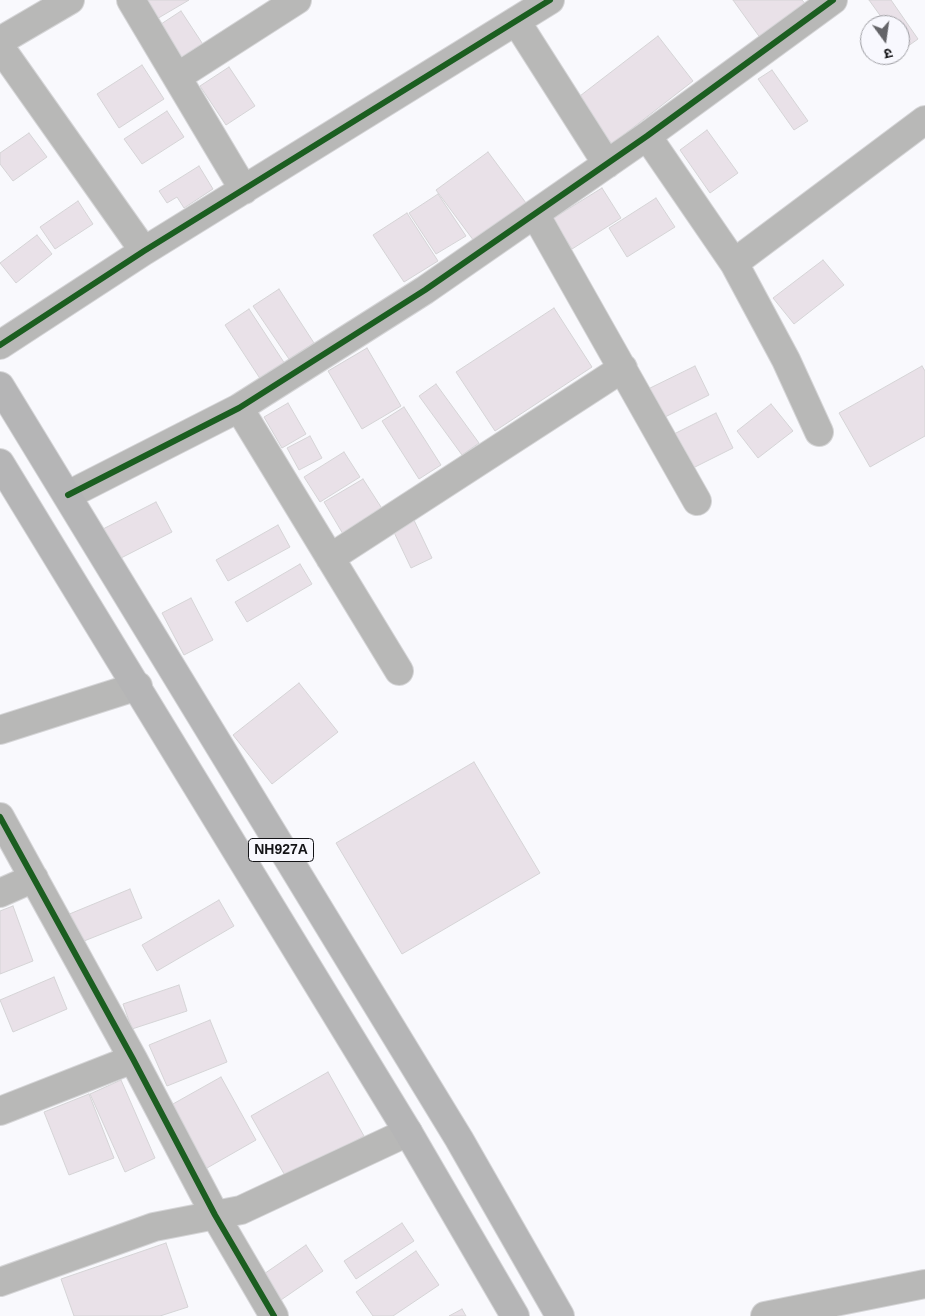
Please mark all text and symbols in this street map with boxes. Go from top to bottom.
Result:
north arrow [860,15,910,65]
text: उ [882,45,894,62]
road number: NH927A [248,838,314,862]

